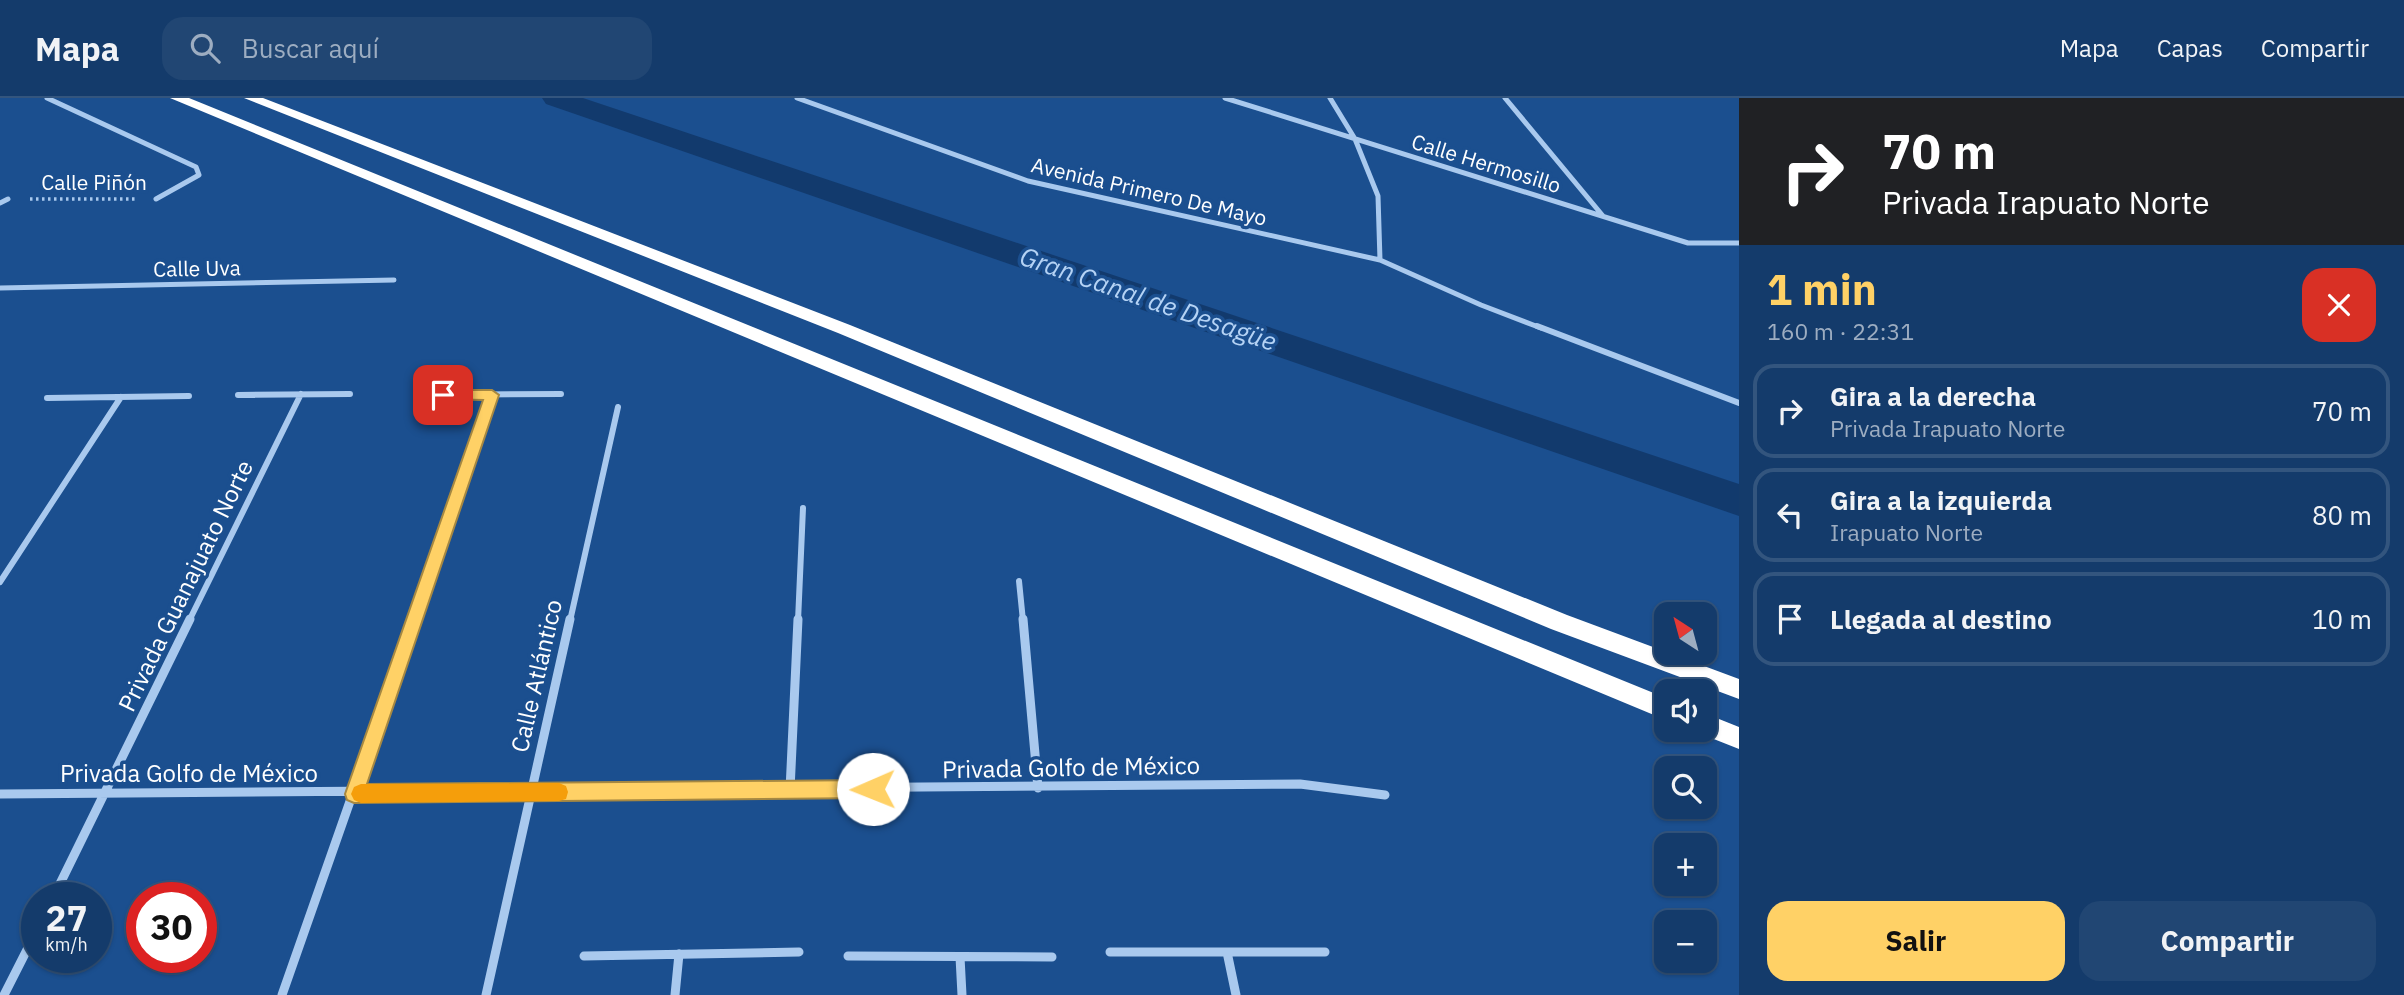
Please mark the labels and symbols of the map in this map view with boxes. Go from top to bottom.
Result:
street label: Calle Hermosillo [1408,127,1564,199]
street label: Avenida Primero De Mayo [1029,150,1270,232]
street label: Calle Piñón [41,168,147,196]
water label: Gran Canal de Desagüe [1016,238,1281,358]
street label: Calle Uva [153,253,241,283]
pin [413,365,473,425]
street label: Privada Guanajuato Norte [110,454,260,717]
street label: Calle Atlántico [503,596,569,755]
north arrow [1654,602,1717,665]
street label: Privada Golfo de México [942,749,1200,785]
position arrow [836,752,910,826]
street label: Privada Golfo de México [60,757,318,789]
speed limit sign: 30 [126,882,217,973]

